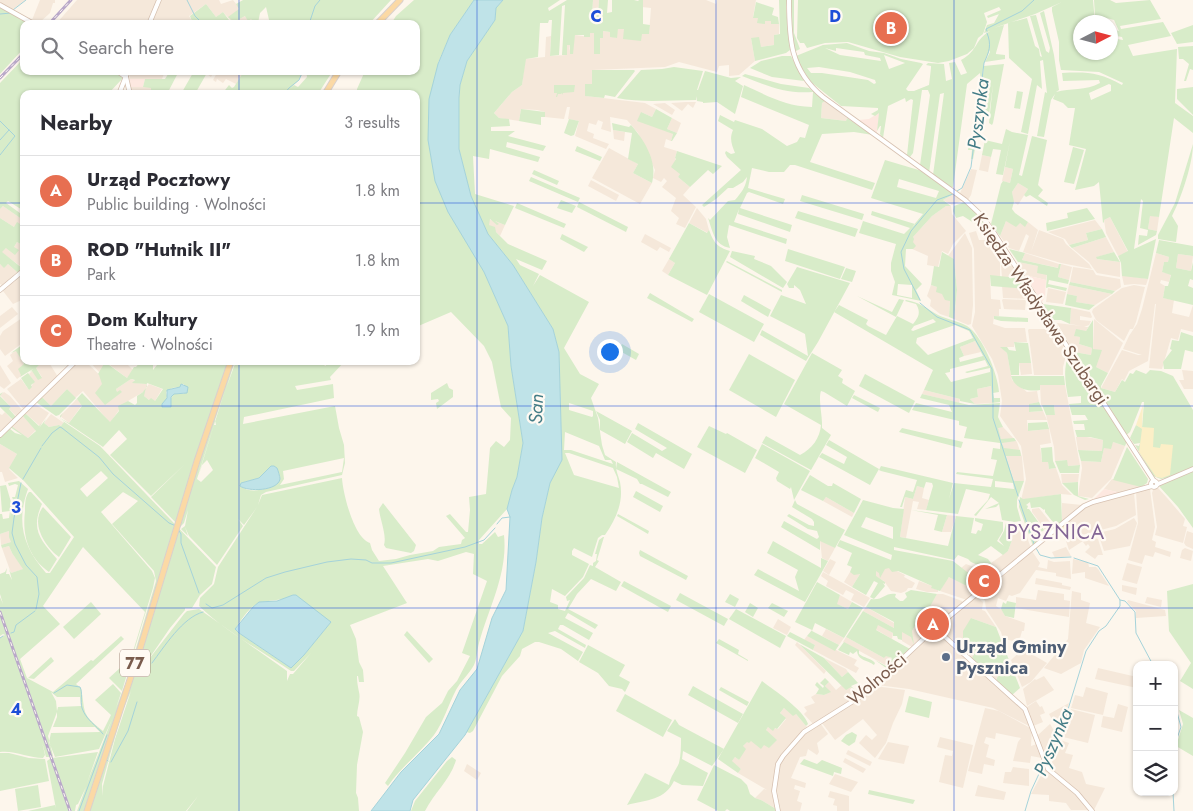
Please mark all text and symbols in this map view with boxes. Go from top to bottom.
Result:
text: C [590,5,602,28]
text: D [829,5,841,28]
pin: B [875,9,907,47]
north arrow [1073,15,1118,60]
search box [20,20,420,75]
icon: search [38,34,66,62]
text: Search here [78,34,174,61]
water label: Pyszynka [960,77,996,151]
text: Nearby [40,108,112,138]
text: 3 results [344,111,400,134]
text: Urząd Pocztowy [87,166,230,193]
text: A [50,179,62,202]
text: 1.8 km [355,179,400,202]
text: Public building · Wolności [87,193,266,216]
street label: Księdza Władysława Szubargi [967,208,1115,410]
text: ROD "Hutnik II" [87,236,231,263]
text: B [51,249,61,272]
text: 1.8 km [355,249,400,272]
text: Park [87,263,116,286]
text: Dom Kultury [87,306,197,333]
text: C [50,319,62,342]
text: 1.9 km [354,319,400,342]
text: Theatre · Wolności [87,333,213,356]
your location [597,339,623,365]
water label: San [522,393,550,425]
text: 3 [11,496,21,519]
district label: PYSZNICA [1007,518,1105,547]
pin: C [968,562,1000,600]
pin: A [917,605,949,643]
place label: Urząd Gminy Pysznica [956,634,1067,681]
street label: Wolności [842,646,912,712]
road number: 77 [120,650,150,676]
marker: Urząd Gminy Pysznica [940,651,952,663]
map controls [1133,661,1178,796]
button: + [1133,661,1178,706]
text: 4 [10,698,22,721]
water label: Pyszynka [1027,704,1079,780]
button: − [1133,706,1178,751]
button: layers [1133,751,1178,796]

